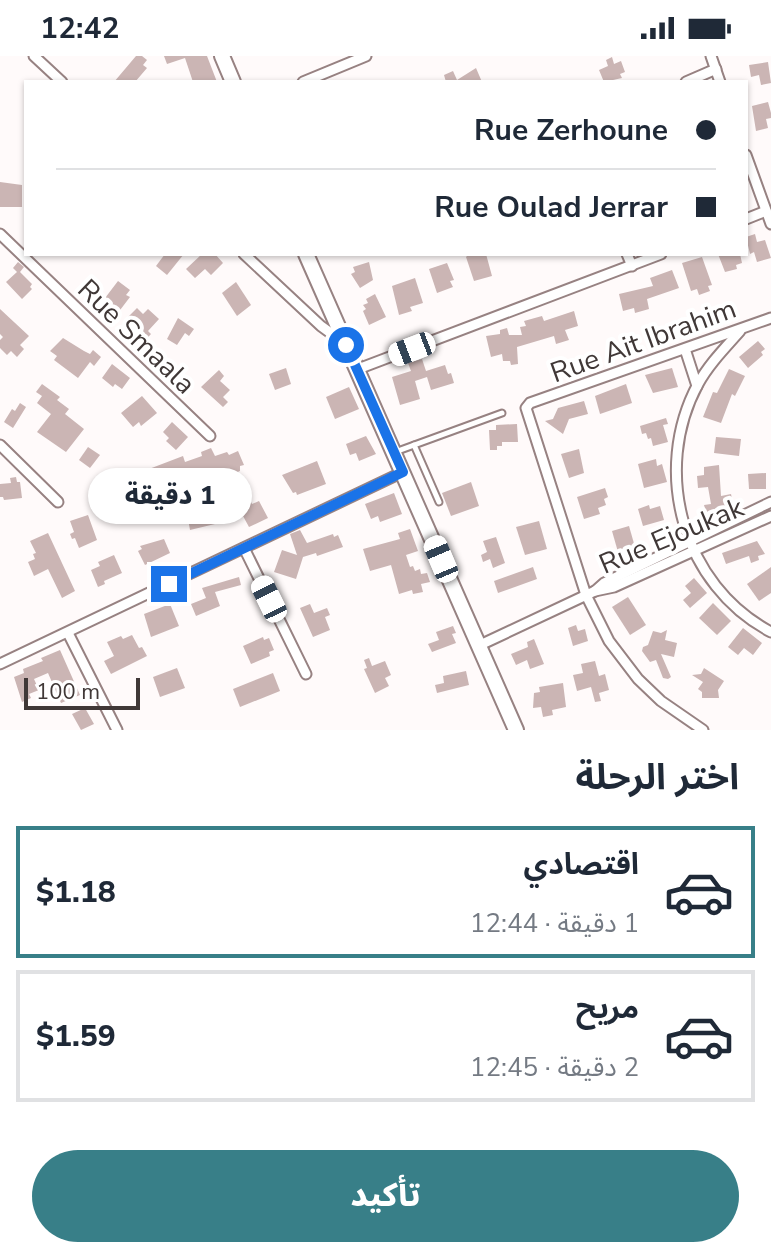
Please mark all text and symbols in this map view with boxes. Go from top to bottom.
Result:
text: 12:42 [40,8,119,49]
text: Rue Zerhoune [474,110,668,151]
text: Rue Oulad Jerrar [434,187,668,228]
street label: Rue Smaala [69,271,204,403]
street label: Rue Ait Ibrahim [545,290,741,392]
route start [328,327,364,363]
car [385,329,439,369]
callout: 1 دقيقة [87,468,251,524]
text: 1 دقيقة [125,478,215,513]
street label: Rue Ejoukak [593,488,750,583]
car [421,532,461,586]
route end [151,566,187,602]
car [248,572,290,626]
scale bar [24,674,140,710]
text: 100 m [36,677,100,707]
text: اختر الرحلة [576,753,739,802]
text: اقتصادي [524,844,639,885]
icon: car [663,856,735,928]
text: $1.18 [36,872,116,913]
text: 1 دقيقة · 12:44 [470,906,639,941]
text: مريح [576,988,639,1029]
icon: car [663,1000,735,1072]
text: $1.59 [36,1016,116,1057]
text: 2 دقيقة · 12:45 [470,1050,639,1085]
button: تأكيد [32,1150,739,1242]

